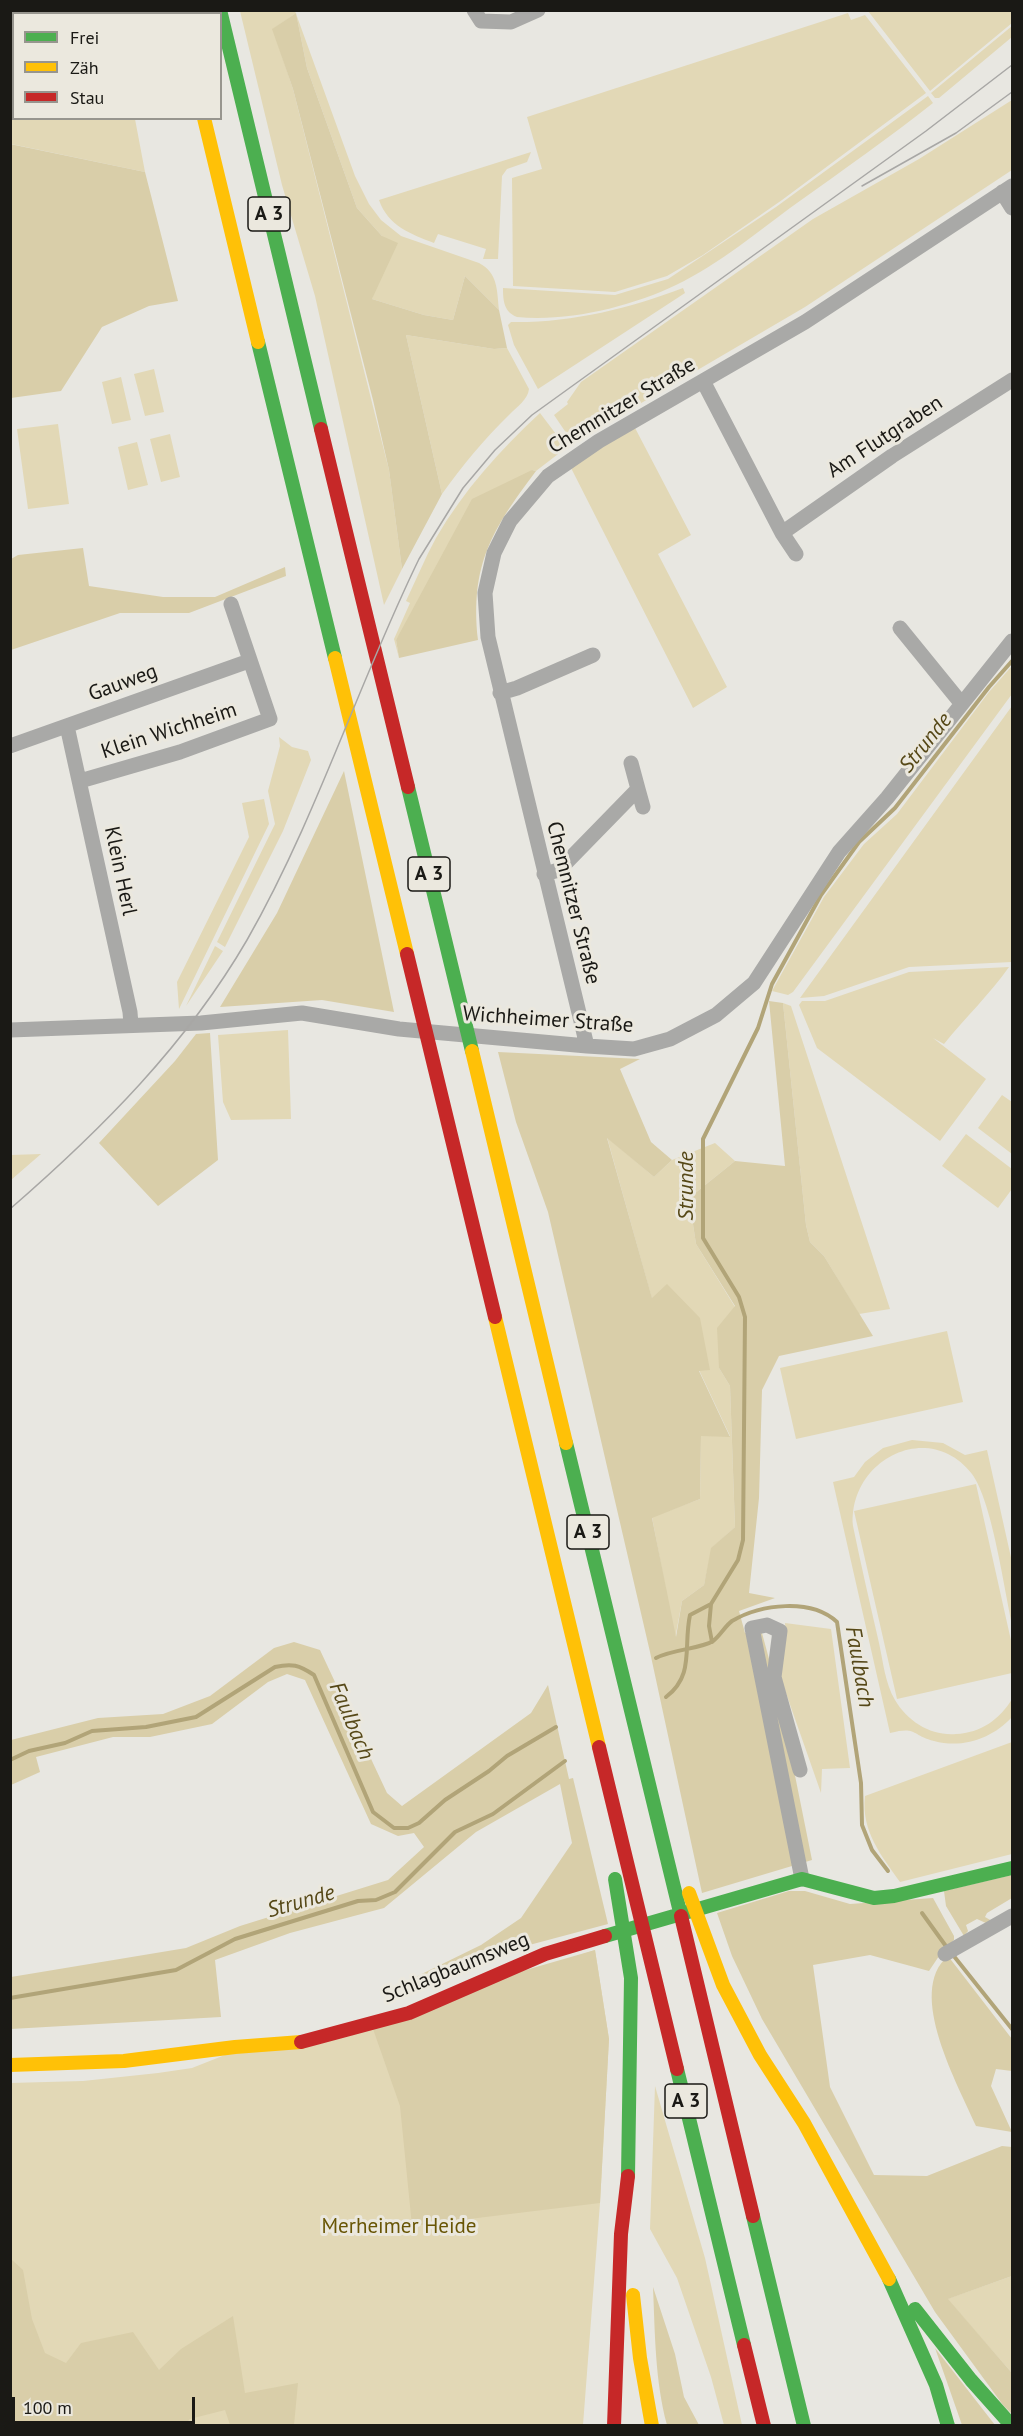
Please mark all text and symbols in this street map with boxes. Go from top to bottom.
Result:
legend [12,12,222,120]
text: Frei [70,26,99,49]
text: Zäh [70,56,99,79]
text: Stau [70,86,104,109]
road number: A 3 [248,197,290,231]
street label: Chemnitzer Straße [544,352,700,460]
street label: Am Flutgraben [823,390,947,484]
street label: Gauweg [85,659,161,707]
street label: Klein Wichheim [98,697,240,765]
water label: Strunde [894,708,958,778]
street label: Chemnitzer Straße [541,819,605,987]
street label: Klein Herl [98,824,142,918]
road number: A 3 [408,857,450,891]
street label: Wichheimer Straße [462,1001,634,1039]
water label: Strunde [674,1151,700,1221]
road number: A 3 [567,1515,609,1549]
water label: Faulbach [839,1624,879,1710]
water label: Faulbach [323,1678,379,1764]
water label: Strunde [264,1880,338,1924]
street label: Schlagbaumsweg [379,1927,533,2009]
road number: A 3 [665,2084,707,2118]
park label: Merheimer Heide [321,2214,477,2240]
scale bar [15,2385,198,2423]
text: 100 m [23,2396,72,2419]

